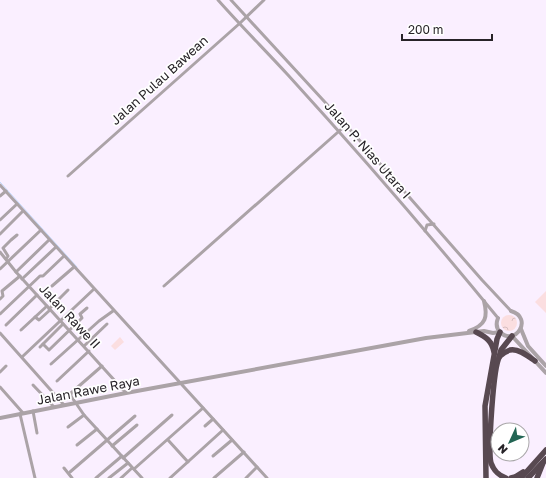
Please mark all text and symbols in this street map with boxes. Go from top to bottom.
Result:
scale bar [402,16,492,42]
text: 200 m [408,22,443,37]
street label: Jalan Pulau Bawean [107,32,211,128]
street label: Jalan P. Nias Utara I [321,98,415,202]
street label: Jalan Rawe II [36,280,104,352]
street label: Jalan Rawe Raya [35,372,141,408]
north arrow [490,422,530,462]
text: N [495,442,510,457]

